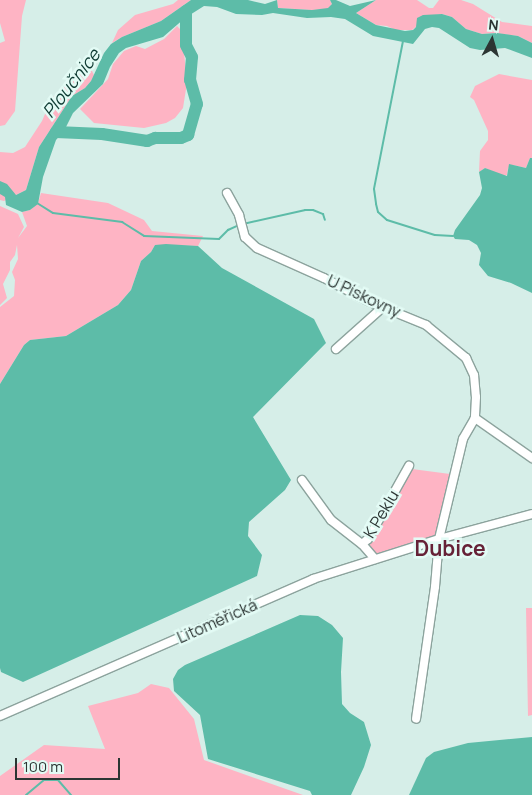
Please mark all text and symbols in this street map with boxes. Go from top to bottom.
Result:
north arrow [467,15,517,65]
text: N [488,15,500,35]
water label: Ploučnice [37,44,105,122]
street label: U Pískovny [324,271,404,321]
street label: K Peklu [359,486,403,542]
district label: Dubice [414,535,486,561]
street label: Litoměřická [174,595,260,647]
scale bar [18,748,122,780]
text: 100 m [23,756,63,777]

